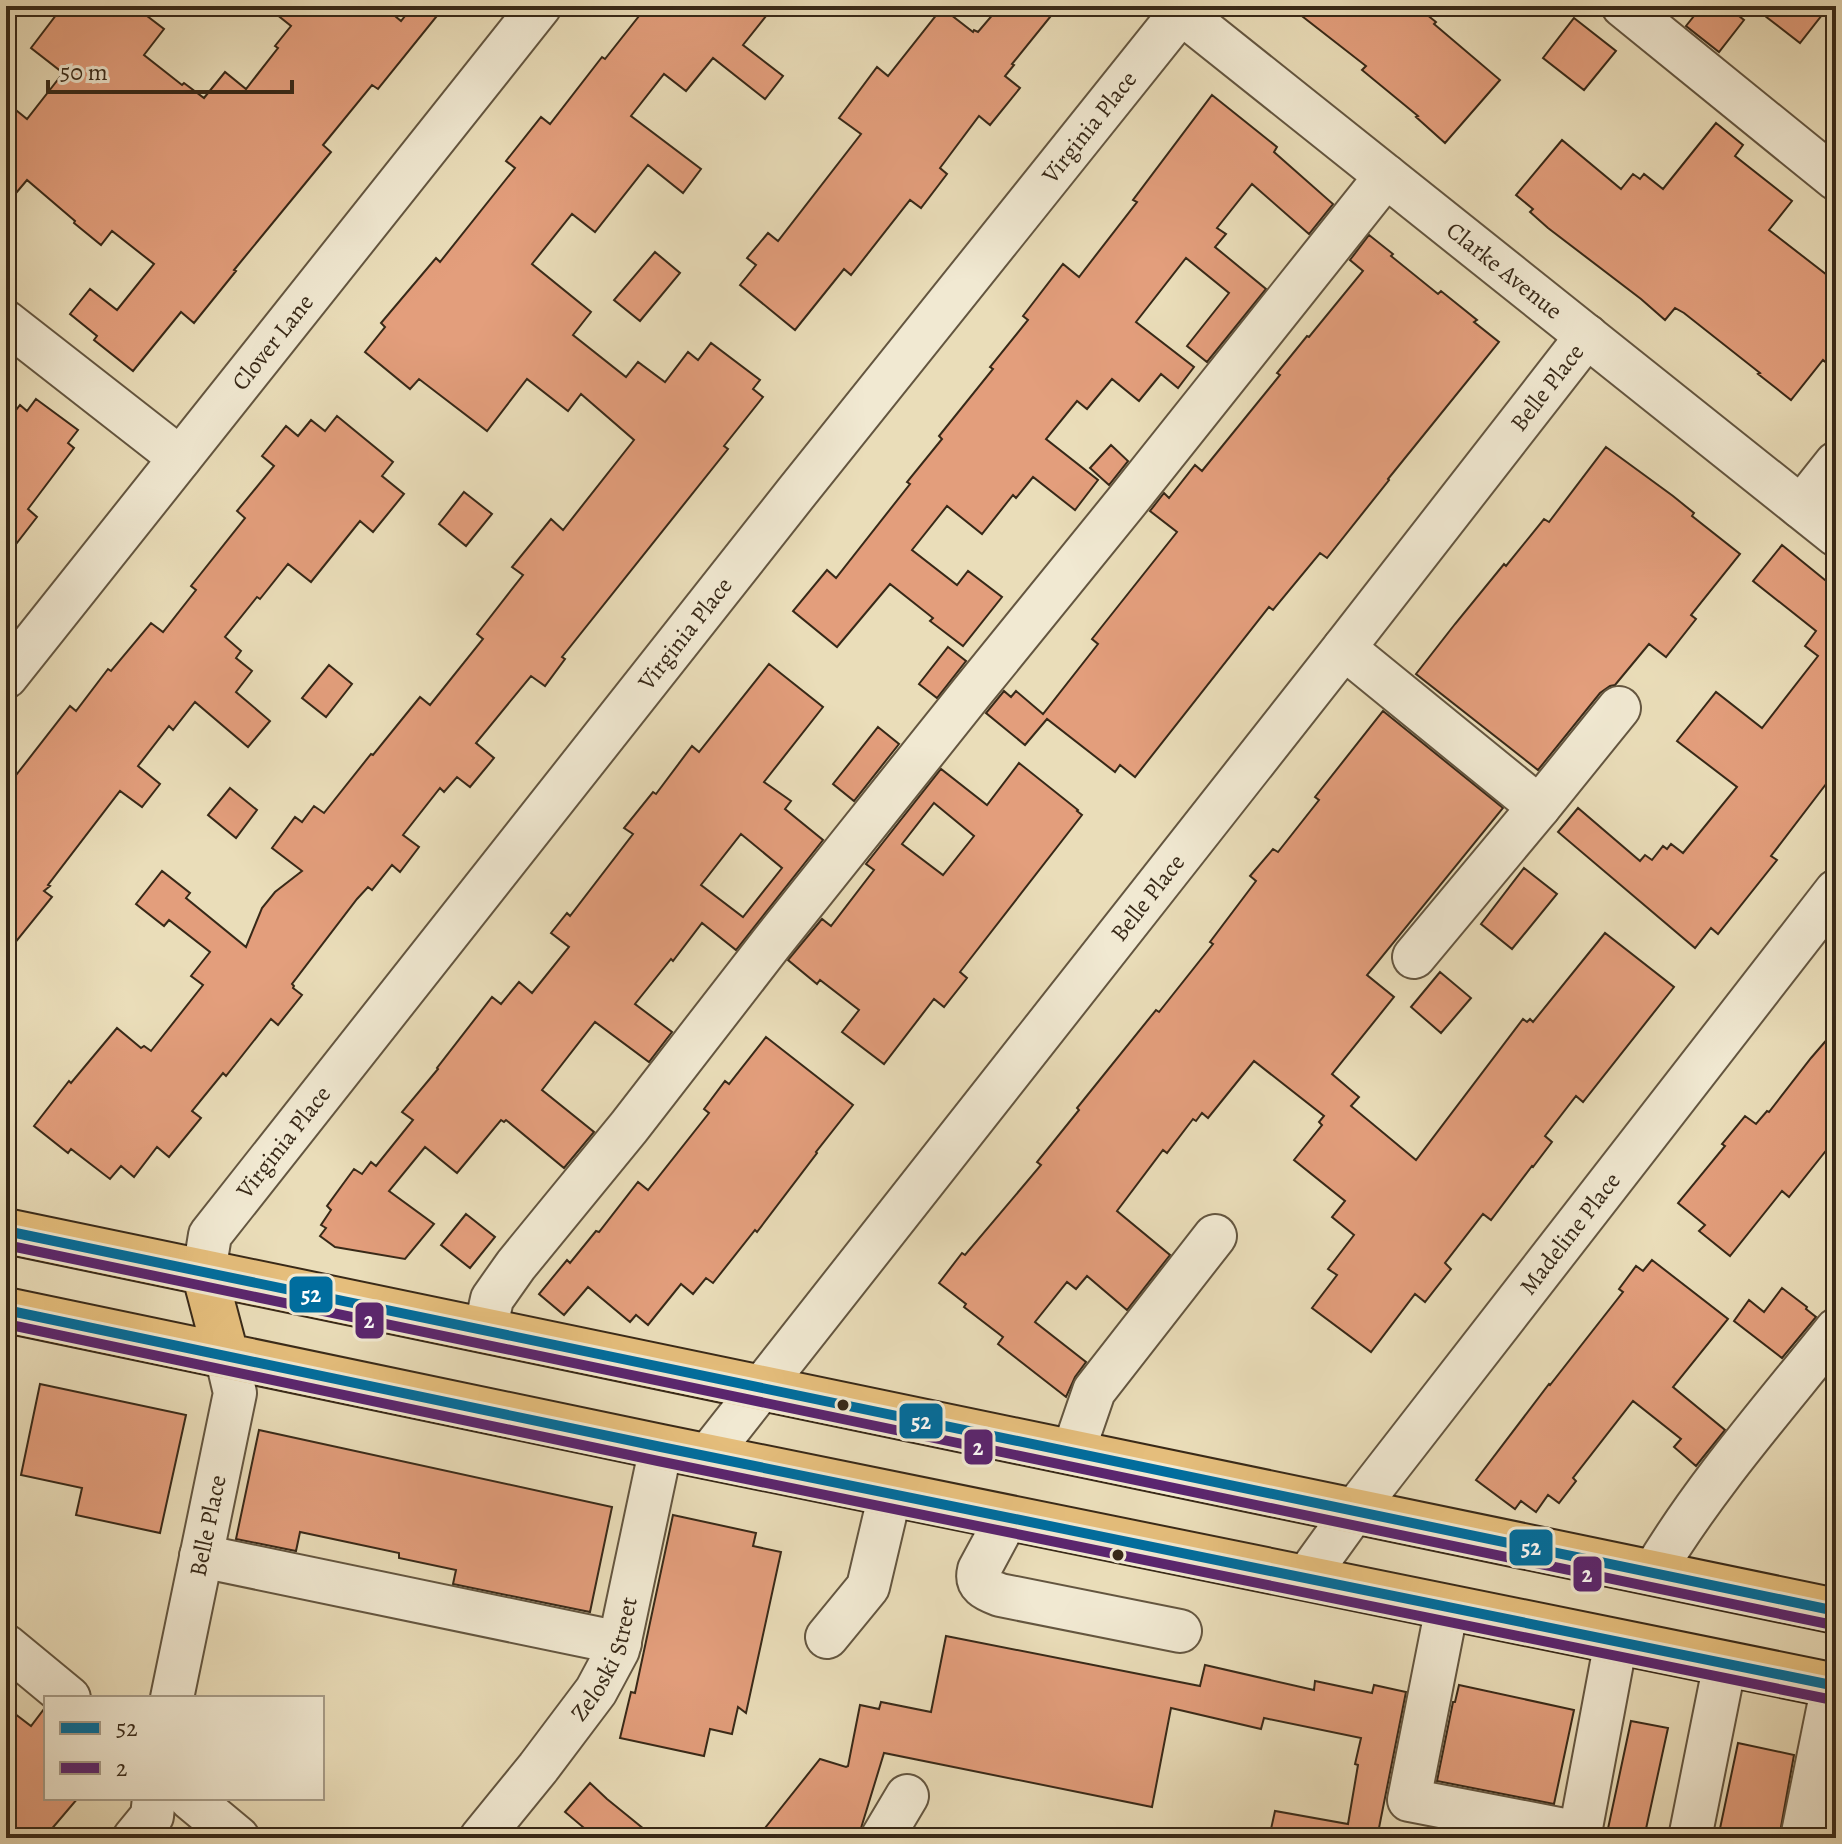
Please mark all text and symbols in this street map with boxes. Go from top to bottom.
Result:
scale bar [48,44,292,94]
text: 50 m [60,56,108,88]
street label: Virginia Place [1034,64,1144,190]
street label: Clarke Avenue [1440,214,1569,327]
street label: Clover Lane [224,287,321,397]
street label: Belle Place [1503,337,1591,438]
street label: Virginia Place [630,570,740,697]
street label: Belle Place [1103,847,1192,948]
street label: Virginia Place [228,1079,338,1206]
street label: Madeline Place [1512,1166,1628,1301]
line badge: 52 [288,1275,334,1314]
text: 52 [301,1280,321,1310]
line badge: 2 [354,1301,385,1340]
text: 2 [364,1306,375,1336]
unlabelled marker [835,1397,851,1413]
line badge: 52 [898,1402,944,1440]
text: 52 [911,1407,931,1437]
line badge: 2 [963,1428,994,1466]
text: 2 [973,1433,984,1463]
street label: Belle Place [182,1472,234,1579]
line badge: 52 [1508,1528,1554,1567]
text: 52 [1521,1533,1541,1563]
unlabelled marker [1110,1547,1126,1563]
line badge: 2 [1572,1555,1603,1593]
text: 2 [1582,1560,1593,1590]
street label: Zeloski Street [563,1594,645,1727]
legend [44,1696,324,1800]
text: 52 [116,1712,138,1744]
text: 2 [116,1752,127,1784]

